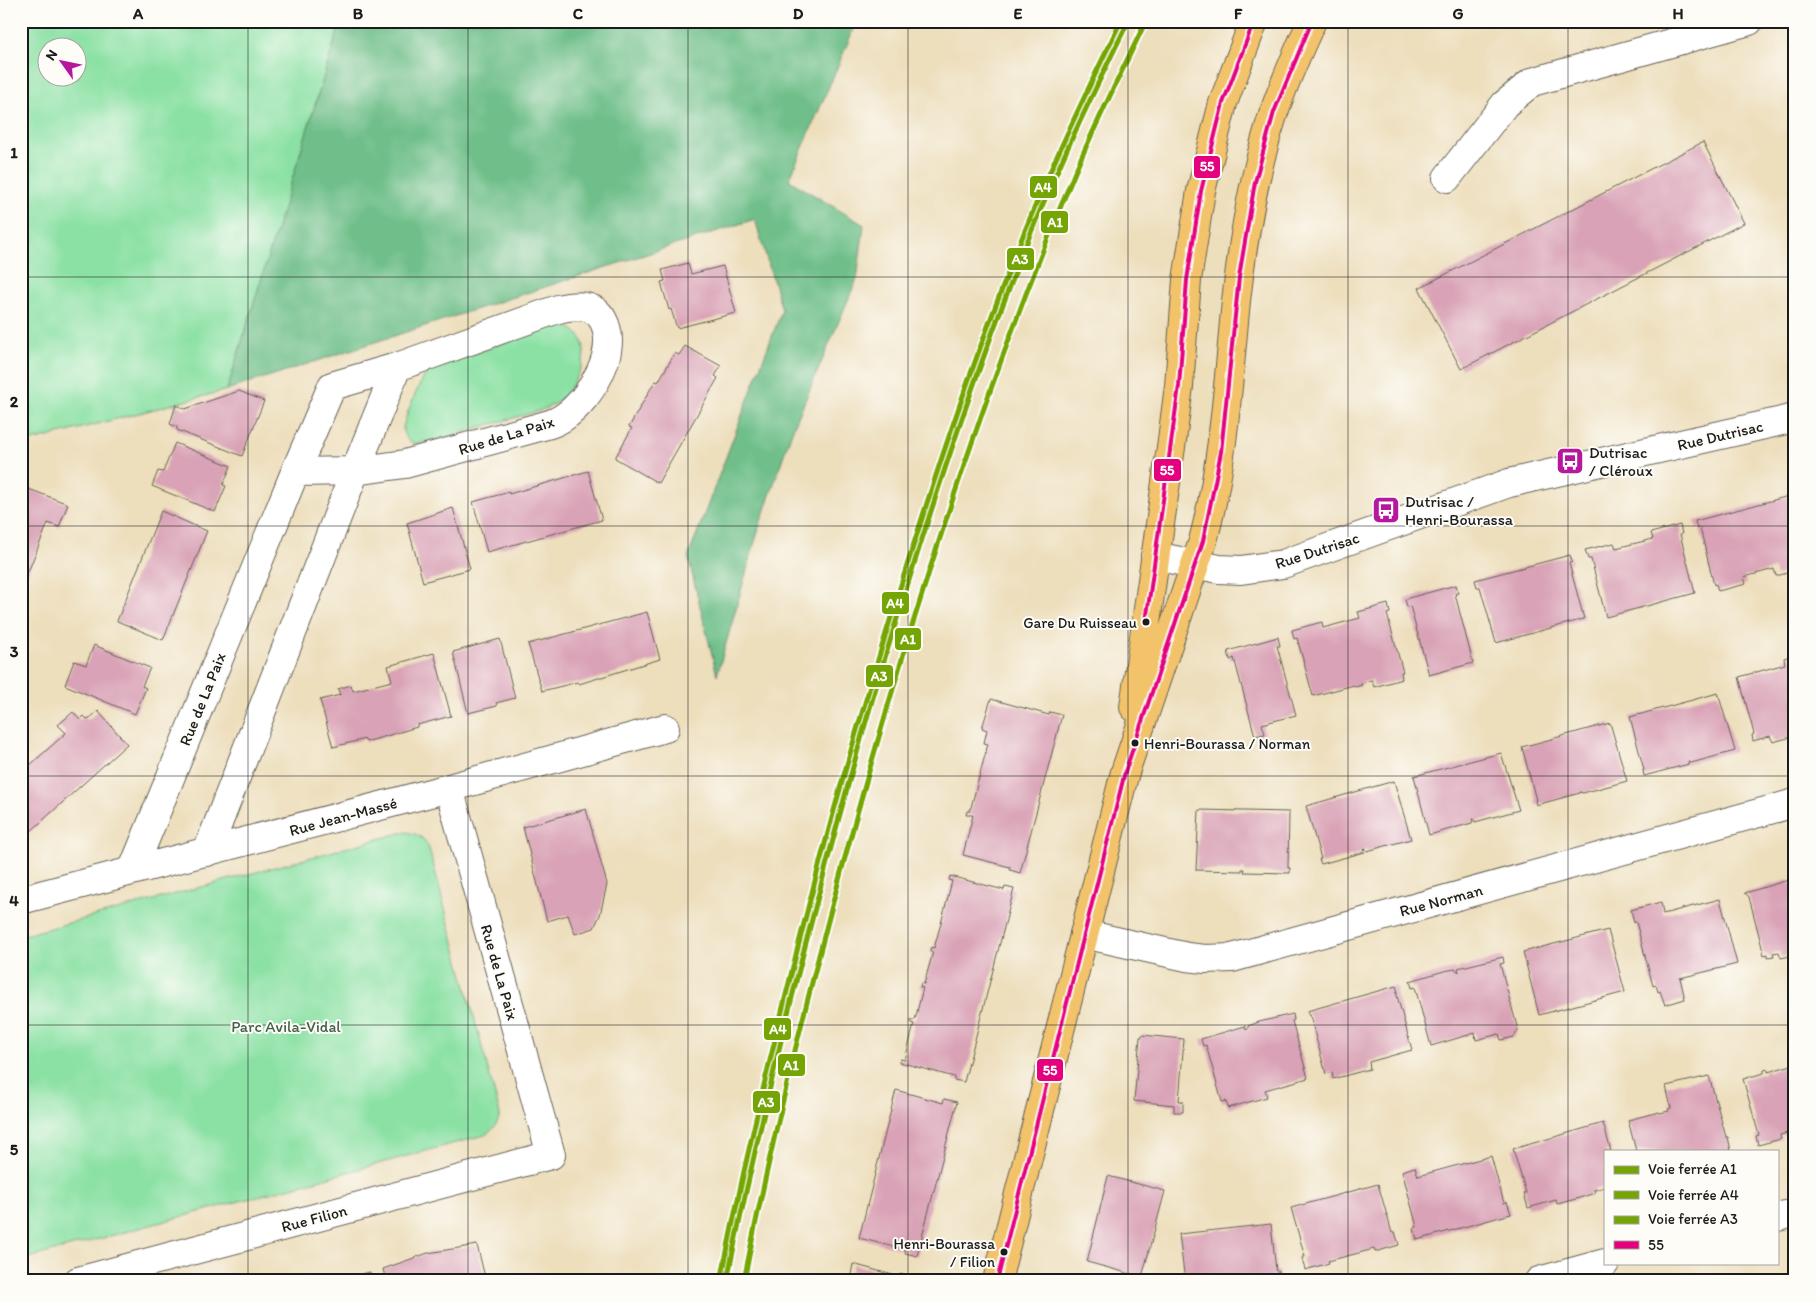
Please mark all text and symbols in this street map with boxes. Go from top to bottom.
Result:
text: A [132,4,144,23]
text: B [353,4,364,23]
text: C [573,4,584,23]
text: D [793,4,804,23]
text: E [1014,4,1023,23]
text: F [1234,4,1243,23]
text: G [1452,4,1464,23]
text: H [1672,4,1684,23]
north arrow [38,38,88,88]
text: N [42,47,61,64]
text: 1 [10,143,18,162]
line badge: 55 [1193,155,1221,179]
text: 55 [1200,158,1215,175]
line badge: A4 [1029,175,1058,199]
text: A4 [1033,179,1052,196]
line badge: A1 [1040,210,1069,234]
text: A1 [1046,214,1063,231]
line badge: A3 [1006,247,1035,271]
text: A3 [1011,251,1029,268]
text: 2 [10,392,19,411]
street label: Rue de La Paix [456,412,556,459]
street label: Rue Dutrisac [1675,416,1765,455]
place label: Dutrisac / Cléroux [1589,443,1653,480]
bus stop icon: Dutrisac / Cléroux [1555,446,1585,476]
line badge: 55 [1153,458,1182,482]
text: 55 [1160,462,1175,479]
place label: Dutrisac / Henri-Bourassa [1405,492,1514,529]
bus stop icon: Dutrisac / Henri-Bourassa [1371,495,1401,525]
street label: Rue Dutrisac [1273,528,1362,573]
line badge: A4 [881,591,910,615]
text: A4 [885,595,904,612]
place label: Gare Du Ruisseau [1023,614,1137,632]
marker: Gare Du Ruisseau [1141,617,1151,627]
line badge: A1 [894,627,922,651]
text: A1 [899,631,916,648]
text: 3 [10,642,19,661]
street label: Rue de La Paix [175,650,230,749]
line badge: A3 [865,664,894,688]
text: A3 [870,668,888,685]
place label: Henri-Bourassa / Norman [1144,735,1311,753]
marker: Henri-Bourassa / Norman [1130,738,1140,748]
street label: Rue Jean-Massé [287,793,399,840]
street label: Rue Norman [1397,880,1485,921]
text: 4 [9,891,19,910]
street label: Rue de La Paix [477,922,522,1022]
park label: Parc Avila-Vidal [231,1017,341,1036]
line badge: A4 [763,1017,792,1041]
text: A4 [768,1021,787,1038]
line badge: A1 [777,1053,806,1077]
text: A1 [782,1057,799,1074]
line badge: 55 [1036,1058,1064,1082]
text: 55 [1043,1062,1058,1079]
line badge: A3 [752,1090,781,1114]
text: A3 [757,1094,775,1111]
text: 5 [10,1140,19,1159]
legend [1604,1150,1778,1264]
text: Voie ferrée A1 [1648,1160,1737,1178]
text: Voie ferrée A4 [1648,1186,1739,1204]
street label: Rue Filion [279,1200,350,1236]
text: Voie ferrée A3 [1648,1210,1738,1228]
place label: Henri-Bourassa / Filion [894,1235,995,1271]
text: 55 [1648,1236,1664,1254]
marker: Henri-Bourassa / Filion [999,1247,1009,1257]

